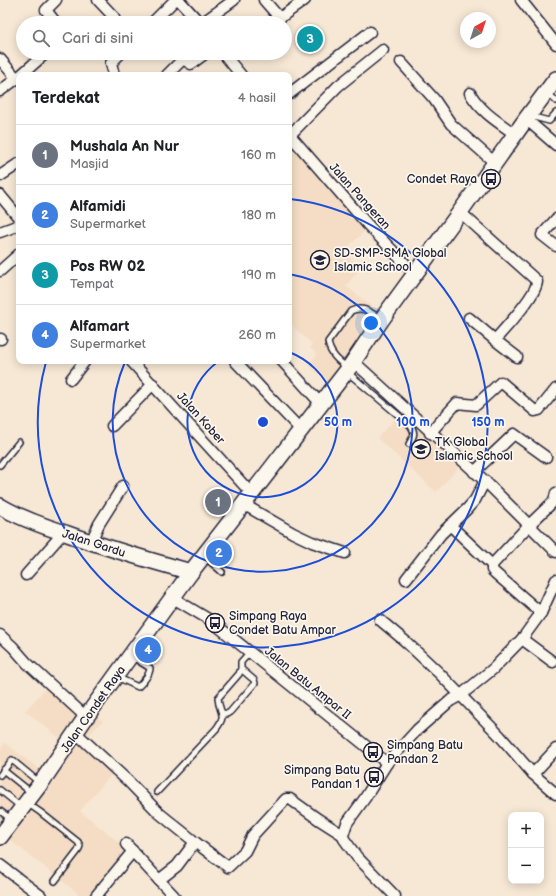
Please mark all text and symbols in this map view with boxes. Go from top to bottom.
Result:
north arrow [460,12,496,48]
search box [16,16,292,60]
pin: 3 [297,24,323,54]
icon: search [30,27,52,49]
text: Cari di sini [62,29,133,48]
text: Terdekat [32,88,100,108]
text: 4 hasil [238,90,276,106]
text: Mushala An Nur [70,137,179,156]
text: 1 [42,147,48,163]
text: 160 m [241,147,276,163]
text: Masjid [70,156,109,172]
street label: Jalan Pangeran [326,160,394,233]
bus stop icon: Condet Raya [480,168,502,190]
place label: Condet Raya [407,172,477,187]
text: Alfamidi [70,197,126,216]
text: 2 [41,207,49,223]
text: 180 m [241,207,276,223]
text: Supermarket [70,216,146,232]
place label: SD-SMP-SMA Global Islamic School [334,246,447,275]
school or university icon: SD-SMP-SMA Global Islamic School [309,249,331,271]
text: Pos RW 02 [70,257,145,276]
text: 3 [41,267,49,283]
text: 190 m [242,267,276,283]
text: Tempat [70,276,114,292]
your location [361,313,381,333]
text: Alfamart [70,317,129,336]
text: 4 [41,327,49,343]
text: 260 m [238,327,276,343]
text: Supermarket [70,336,146,352]
street label: Jalan Kober [173,389,228,448]
centre of rings [256,415,270,429]
text: 50 m [324,415,352,430]
text: 100 m [396,415,430,430]
text: 150 m [472,415,504,430]
place label: TK Global Islamic School [435,435,513,464]
school or university icon: TK Global Islamic School [410,438,432,460]
pin: 1 [205,487,231,517]
street label: Jalan Gardu [60,526,127,561]
pin: 2 [206,538,232,568]
place label: Simpang Raya Condet Batu Ampar [229,609,337,638]
bus stop icon: Simpang Raya Condet Batu Ampar [204,612,226,634]
pin: 4 [135,635,161,665]
street label: Jalan Batu Ampar II [261,644,354,723]
street label: Jalan Condet Raya [58,663,129,756]
place label: Simpang Batu Pandan 2 [387,738,463,767]
bus stop icon: Simpang Batu Pandan 2 [362,741,384,763]
place label: Simpang Batu Pandan 1 [284,763,360,792]
bus stop icon: Simpang Batu Pandan 1 [363,766,385,788]
map controls [508,812,544,884]
button: + [508,812,544,848]
button: − [508,848,544,884]

